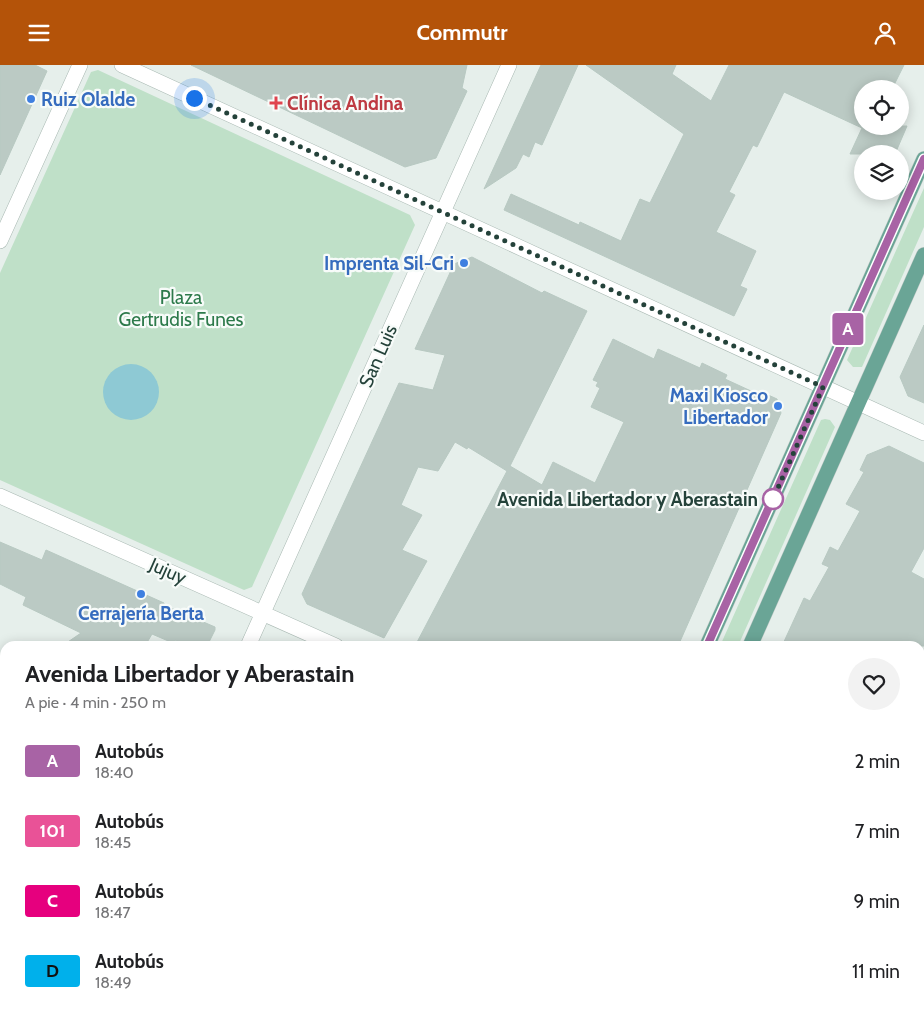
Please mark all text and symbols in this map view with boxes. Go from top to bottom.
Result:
icon: menu [25,19,53,47]
text: Commutr [417,19,507,46]
icon: person [871,19,899,47]
map controls [854,80,909,200]
button: locate [854,80,909,135]
your location [182,86,207,111]
place label: Ruiz Olalde [41,88,135,111]
place label: Clínica Andina [287,92,404,115]
marker: Ruiz Olalde [25,93,37,105]
marker: Clínica Andina [269,96,283,110]
button: layers [854,145,909,200]
place label: Imprenta Sil-Cri [324,252,454,275]
marker: Imprenta Sil-Cri [458,257,470,269]
park label: Plaza Gertrudis Funes [119,286,244,331]
line badge: A [832,313,864,345]
text: A [842,318,854,340]
street label: San Luis [354,321,402,391]
place label: Maxi Kiosco Libertador [669,384,769,429]
marker: Maxi Kiosco Libertador [772,400,784,412]
place label: Avenida Libertador y Aberastain [497,488,758,511]
marker: Avenida Libertador y Aberastain [762,488,784,510]
street label: Jujuy [145,552,190,589]
marker: Cerrajería Berta [135,588,147,600]
place label: Cerrajería Berta [78,602,204,625]
button: heart [848,658,900,710]
text: Avenida Libertador y Aberastain [25,659,354,688]
text: A pie · 4 min · 250 m [25,693,166,712]
text: Autobús [95,740,164,763]
text: A [47,750,58,772]
text: 2 min [854,750,900,773]
text: 18:40 [95,763,134,782]
text: Autobús [95,810,164,833]
text: 101 [40,820,66,842]
text: 7 min [855,820,900,843]
text: 18:45 [95,833,131,852]
text: Autobús [95,880,164,903]
text: C [47,890,58,912]
text: 9 min [854,890,900,913]
text: 18:47 [95,903,131,922]
text: Autobús [95,950,164,973]
text: D [46,960,59,982]
text: 11 min [852,960,900,983]
text: 18:49 [95,973,132,992]

